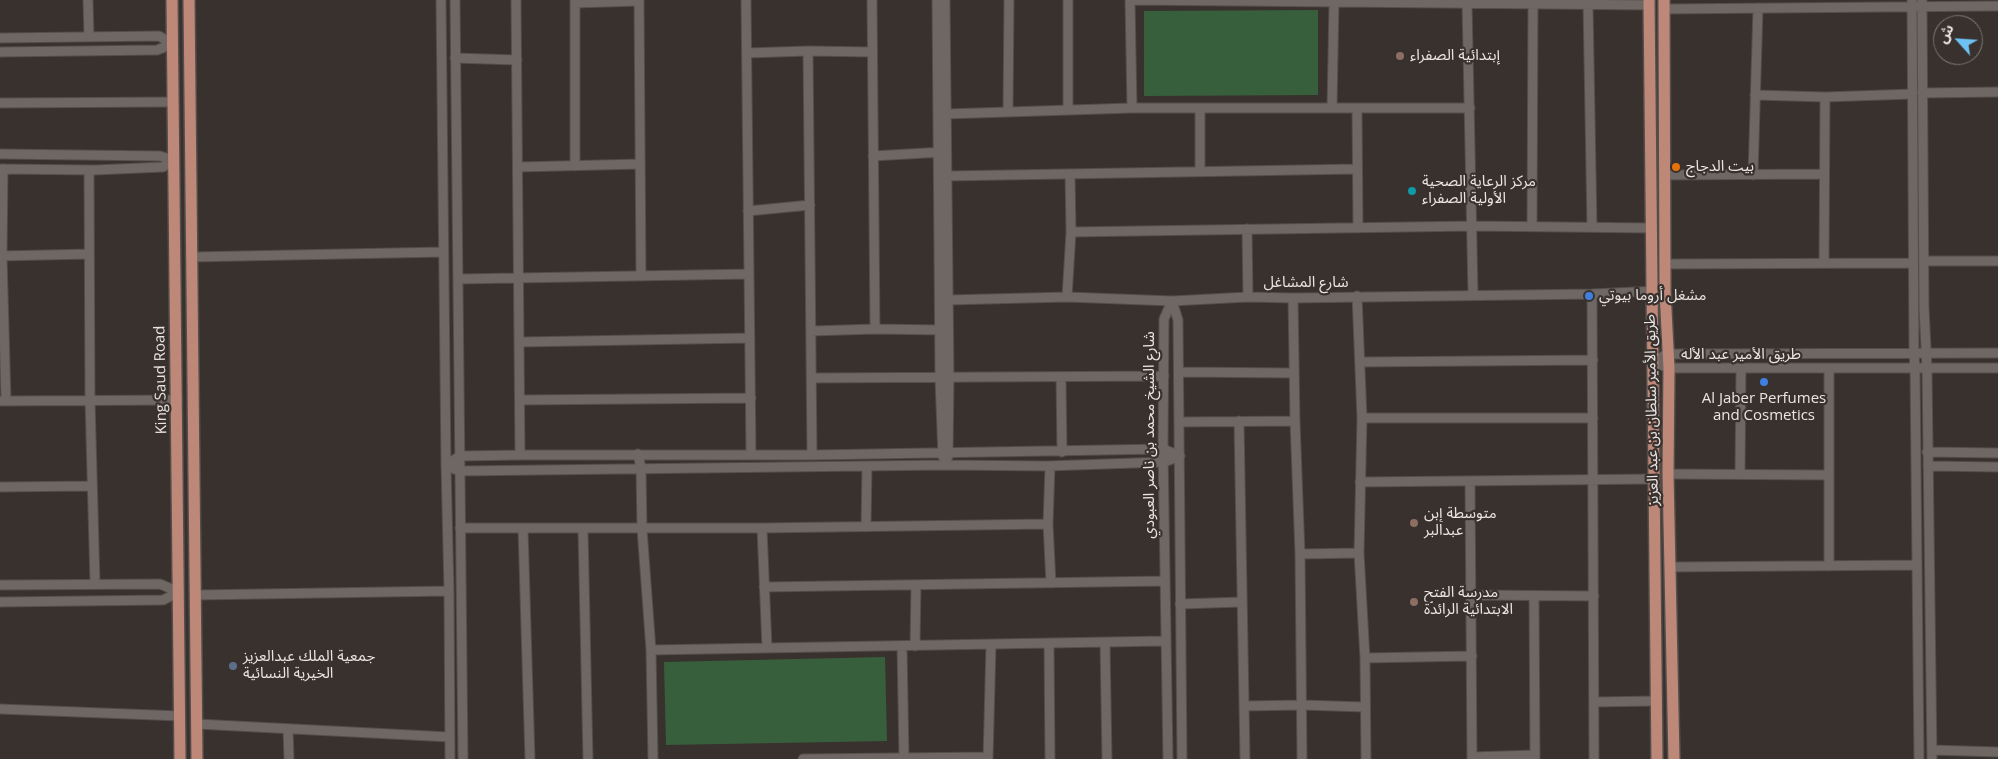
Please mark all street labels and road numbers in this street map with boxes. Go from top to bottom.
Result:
street label: شارع المشاغل [1264,274,1348,292]
street label: طريق الأمير سلطان بن عبد العزيز [1641,314,1663,506]
street label: King Saud Road [151,325,171,435]
street label: شارع الشيخ محمد بن ناصر العبودي [1141,331,1159,539]
street label: طريق الأمير عبد الأله [1681,346,1801,364]

